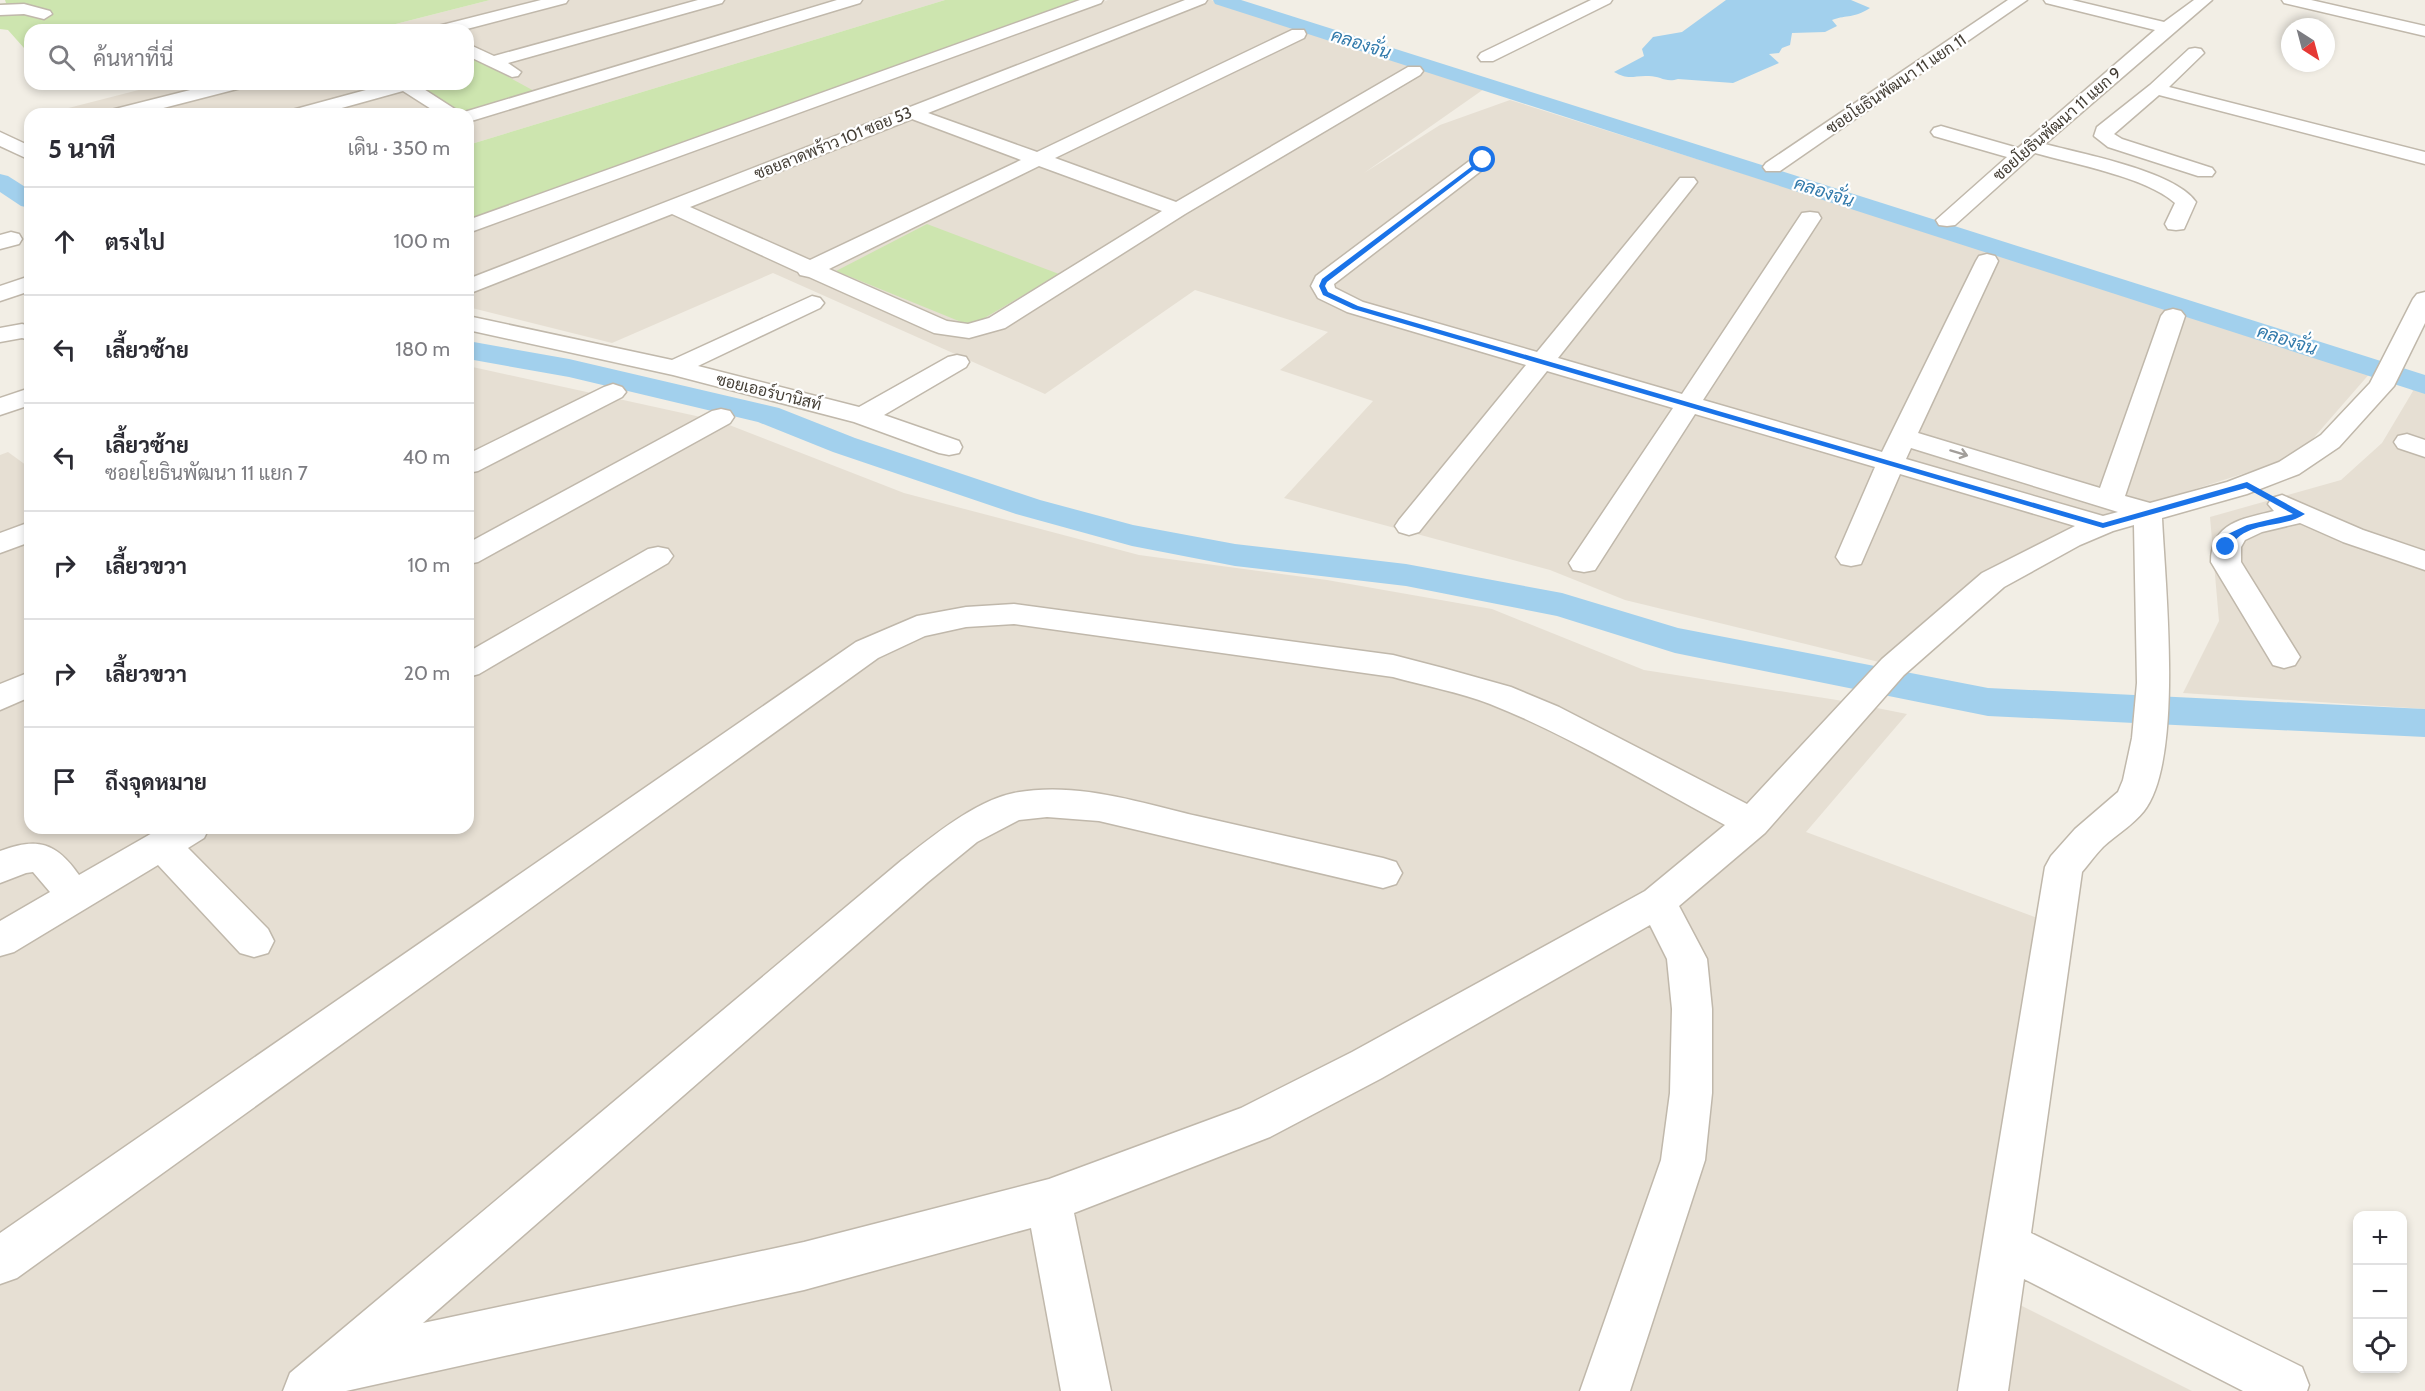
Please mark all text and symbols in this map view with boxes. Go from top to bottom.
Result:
north arrow [2281,18,2335,72]
water label: คลองจั่น [1328,20,1396,64]
search box [24,24,474,90]
street label: ซอยโยธินพัฒนา 11 แยก 11 [1821,28,1970,138]
icon: search [45,41,78,74]
text: ค้นหาที่นี่ [93,45,173,72]
street label: ซอยโยธินพัฒนา 11 แยก 9 [1988,62,2125,185]
street label: ซอยลาดพร้าว 101 ซอย 53 [751,102,915,183]
text: 5 นาที [48,133,116,165]
text: เดิน · 350 m [348,136,450,160]
route start [1469,146,1495,172]
water label: คลองจั่น [1791,168,1859,212]
icon: ahead [48,225,81,258]
text: ตรงไป [105,229,165,256]
text: 100 m [394,229,450,253]
water label: คลองจั่น [2254,316,2322,360]
icon: left [48,333,81,366]
text: เลี้ยวซ้าย [105,337,189,364]
text: 180 m [395,337,450,361]
street label: ซอยเออร์บานิสท์ [714,367,824,414]
text: เลี้ยวซ้าย [105,432,189,459]
icon: left [48,441,81,474]
text: 40 m [402,445,450,469]
one-way arrow [1949,448,1968,459]
text: ซอยโยธินพัฒนา 11 แยก 7 [105,461,308,485]
route end [2212,533,2238,559]
icon: right [48,549,81,582]
text: เลี้ยวขวา [105,553,187,580]
text: 10 m [407,553,450,577]
icon: right [48,657,81,690]
text: เลี้ยวขวา [105,661,187,688]
text: 20 m [404,661,450,685]
icon: arrive [48,765,81,798]
text: ถึงจุดหมาย [105,769,207,796]
map controls [2353,1211,2407,1373]
button: + [2353,1211,2407,1265]
button: − [2353,1265,2407,1319]
button: locate [2353,1319,2407,1373]

